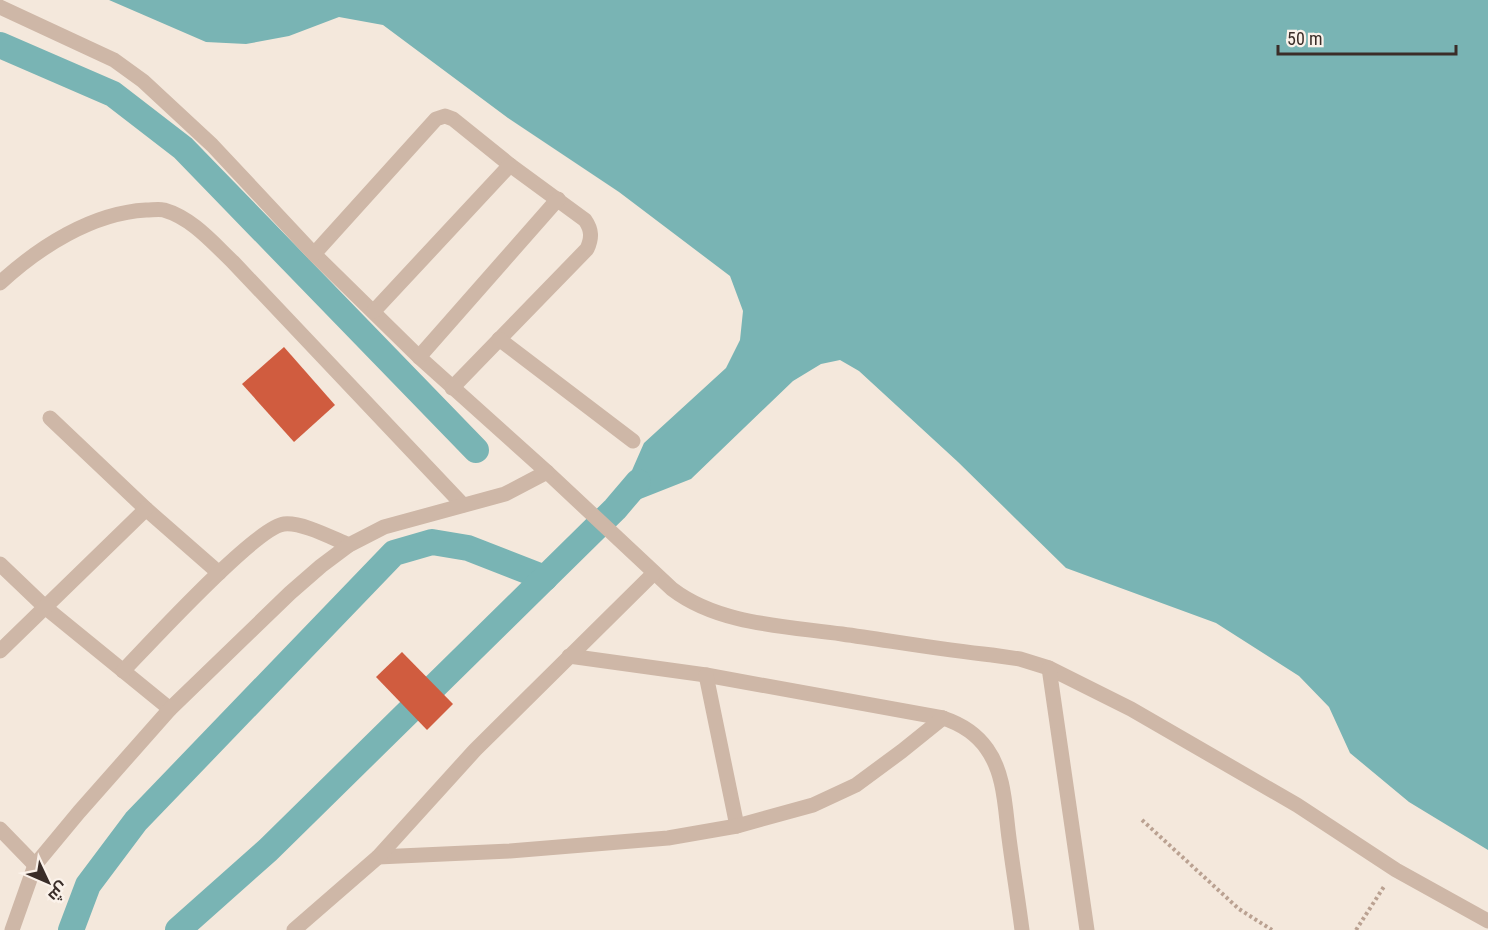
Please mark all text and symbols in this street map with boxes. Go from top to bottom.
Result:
scale bar [1278,18,1456,56]
text: 50 m [1287,28,1322,49]
north arrow [18,852,78,912]
text: ش [44,878,72,906]

